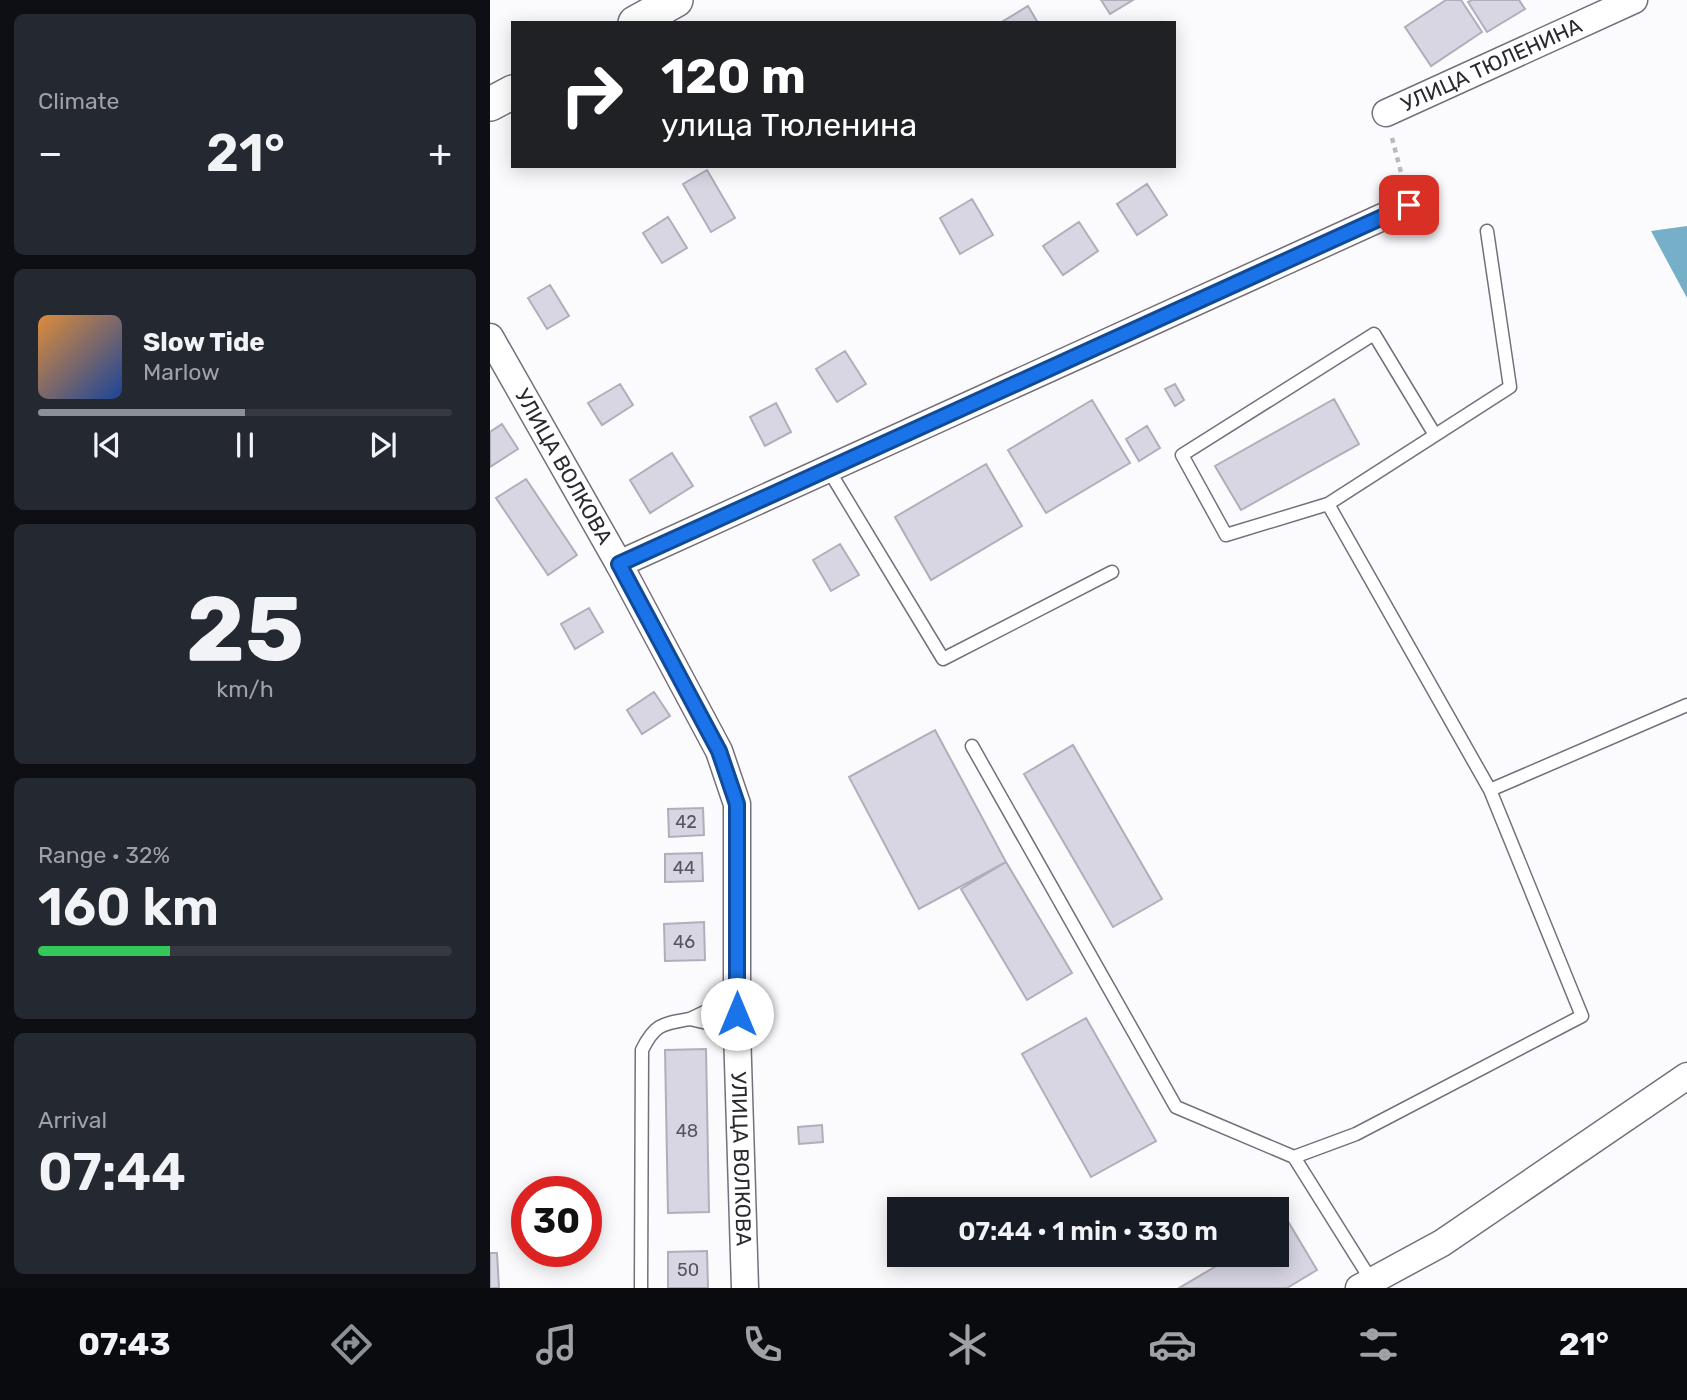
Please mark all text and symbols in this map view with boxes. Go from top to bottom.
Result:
street label: УЛИЦА ТЮЛЕНИНА [1397,12,1586,116]
text: 120 m [661,47,806,105]
icon: right [546,49,637,140]
text: Climate [38,87,119,115]
text: улица Тюленина [661,106,917,144]
text: 21° [206,122,285,184]
text: − [38,130,63,176]
text: + [428,130,452,176]
pin [1379,175,1439,235]
icon: arrive [1390,186,1428,224]
text: Slow Tide [143,327,265,358]
text: Marlow [143,358,220,386]
street label: УЛИЦА ВОЛКОВА [510,384,618,548]
icon: previous [88,426,126,464]
icon: pause [226,426,264,464]
icon: next [364,426,402,464]
text: 25 [186,575,304,683]
text: km/h [216,675,274,703]
house number: 42 [675,811,697,833]
text: Range · 32% [38,841,170,869]
house number: 44 [673,857,695,879]
text: 160 km [38,876,219,938]
house number: 46 [673,931,695,953]
position arrow [700,977,774,1051]
street label: УЛИЦА ВОЛКОВА [726,1071,757,1246]
text: Arrival [38,1106,107,1134]
house number: 48 [676,1120,698,1142]
text: 07:44 [38,1141,186,1203]
speed limit sign: 30 [511,1176,602,1267]
text: 07:44 · 1 min · 330 m [958,1216,1218,1247]
house number: 50 [677,1259,699,1281]
icon: directions [327,1320,376,1369]
icon: music [532,1320,581,1369]
icon: phone [738,1320,787,1369]
icon: climate [943,1320,992,1369]
icon: car [1148,1320,1197,1369]
icon: filters [1354,1320,1403,1369]
text: 07:43 [78,1325,171,1363]
text: 21° [1559,1325,1609,1363]

